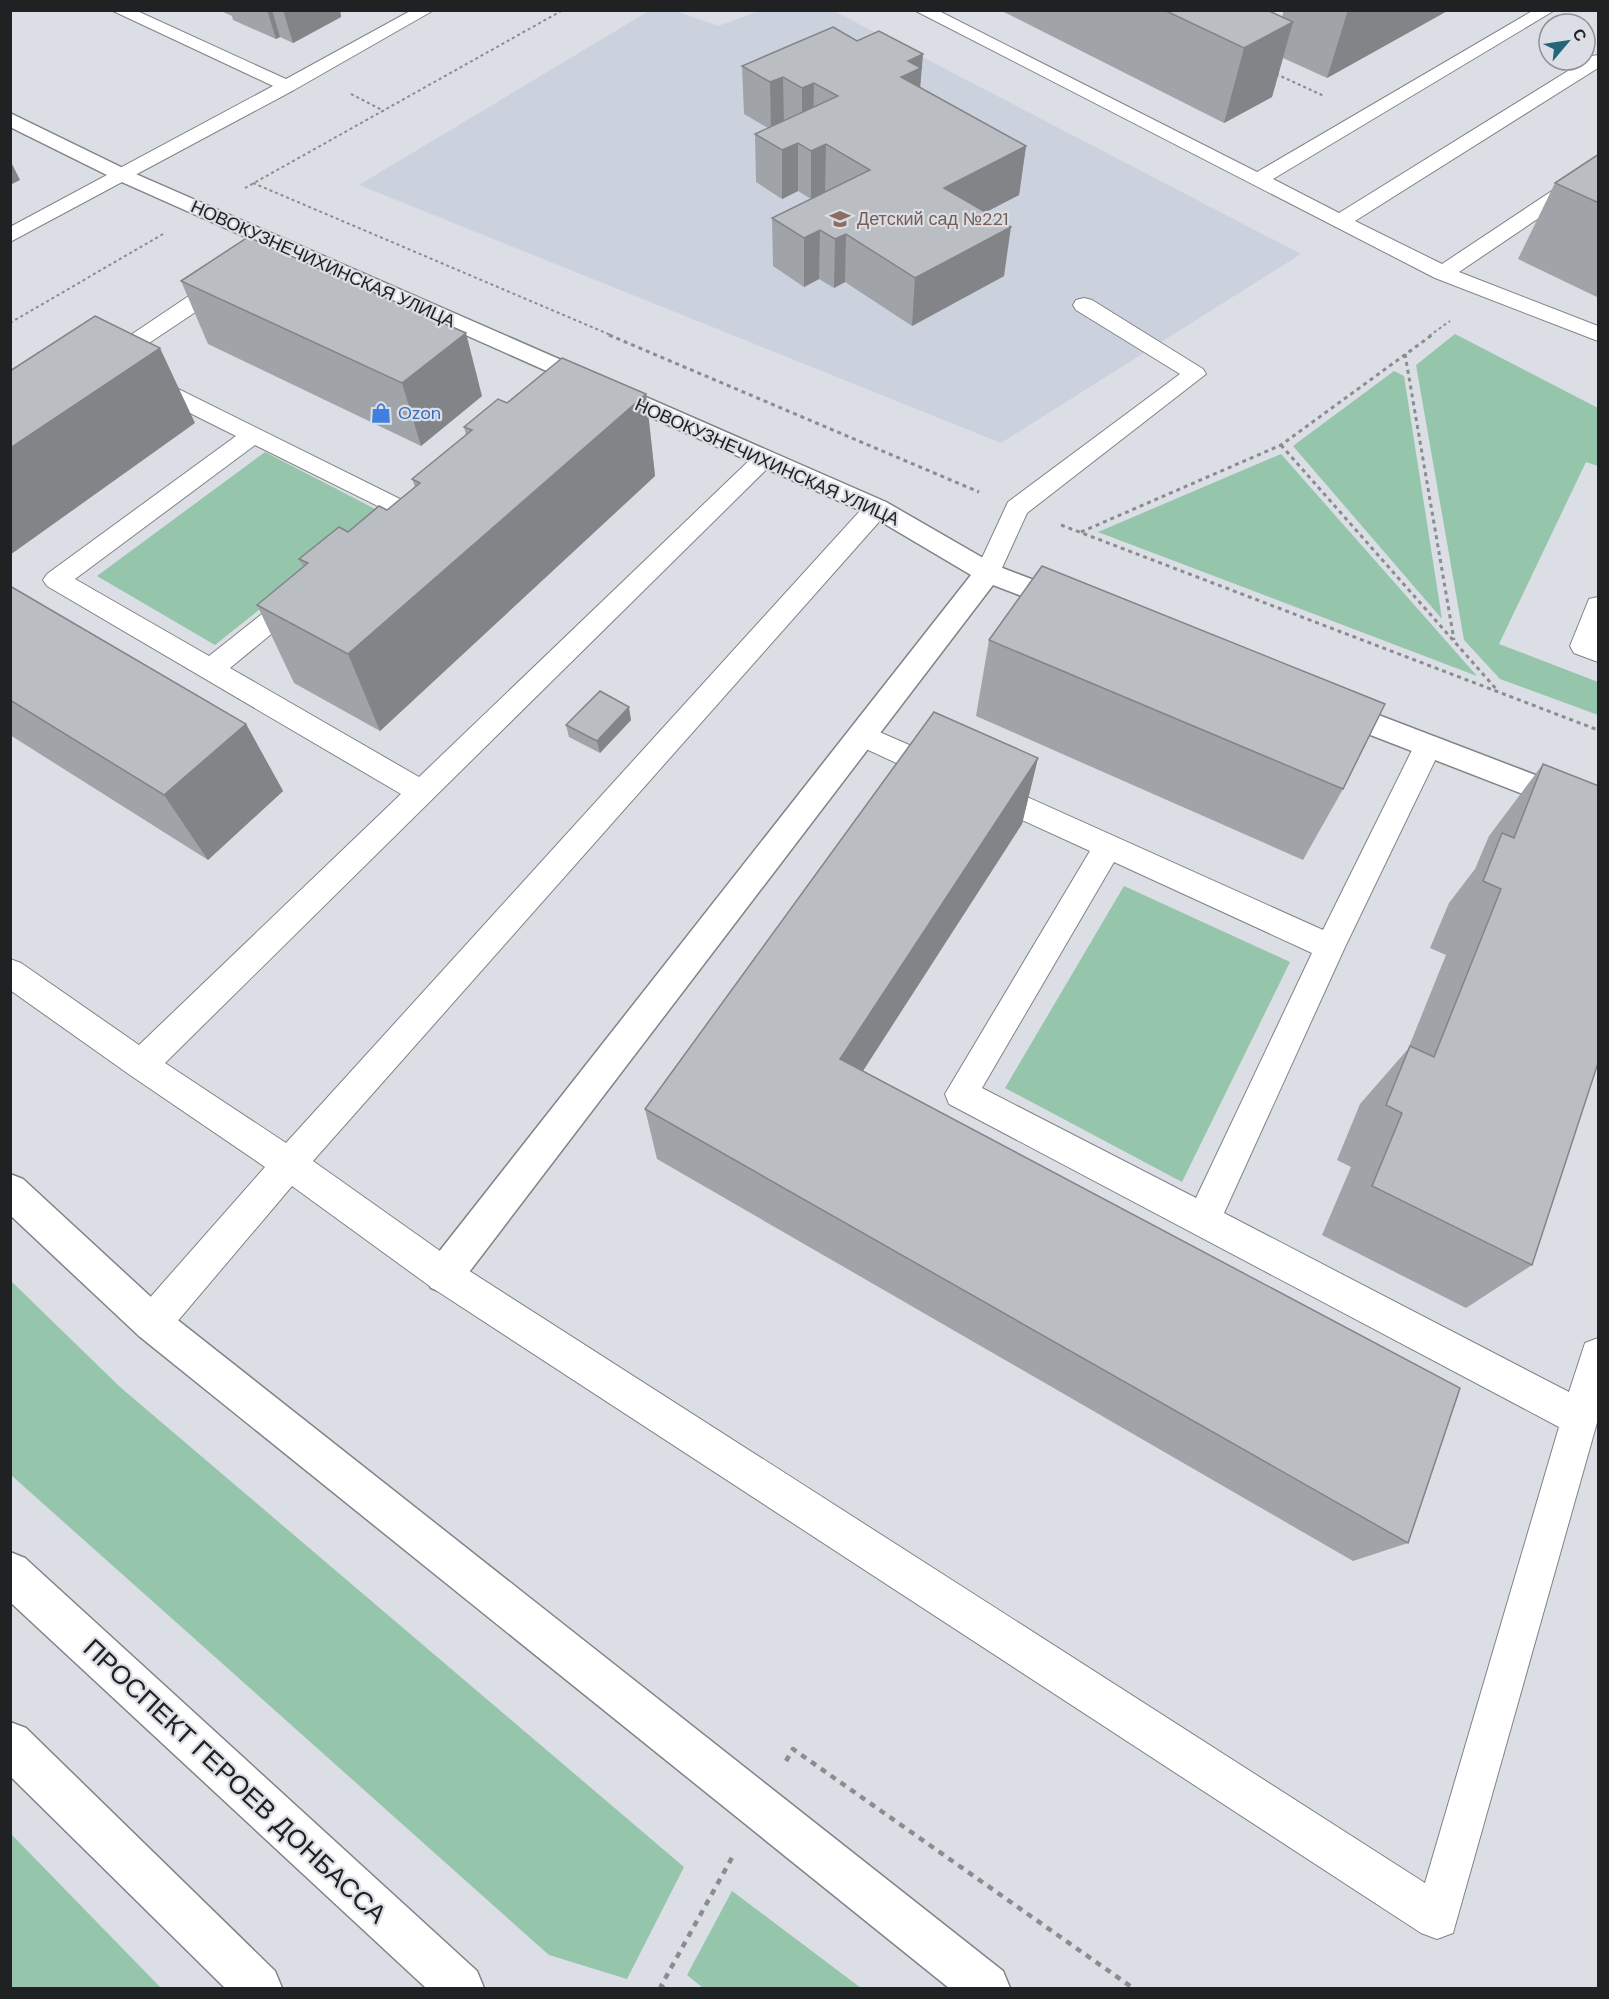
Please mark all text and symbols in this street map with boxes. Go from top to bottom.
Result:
north arrow [1537,12,1597,72]
text: С [1568,25,1592,45]
street label: НОВОКУЗНЕЧИХИНСКАЯ УЛИЦА [187,195,459,333]
school or university icon: Детский сад №221 [828,207,852,231]
place label: Детский сад №221 [857,207,1008,231]
street label: НОВОКУЗНЕЧИХИНСКАЯ УЛИЦА [631,393,903,531]
shop icon: Ozon [369,401,393,425]
place label: Ozon [398,401,441,425]
street label: ПРОСПЕКТ ГЕРОЕВ ДОНБАССА [76,1631,394,1931]

